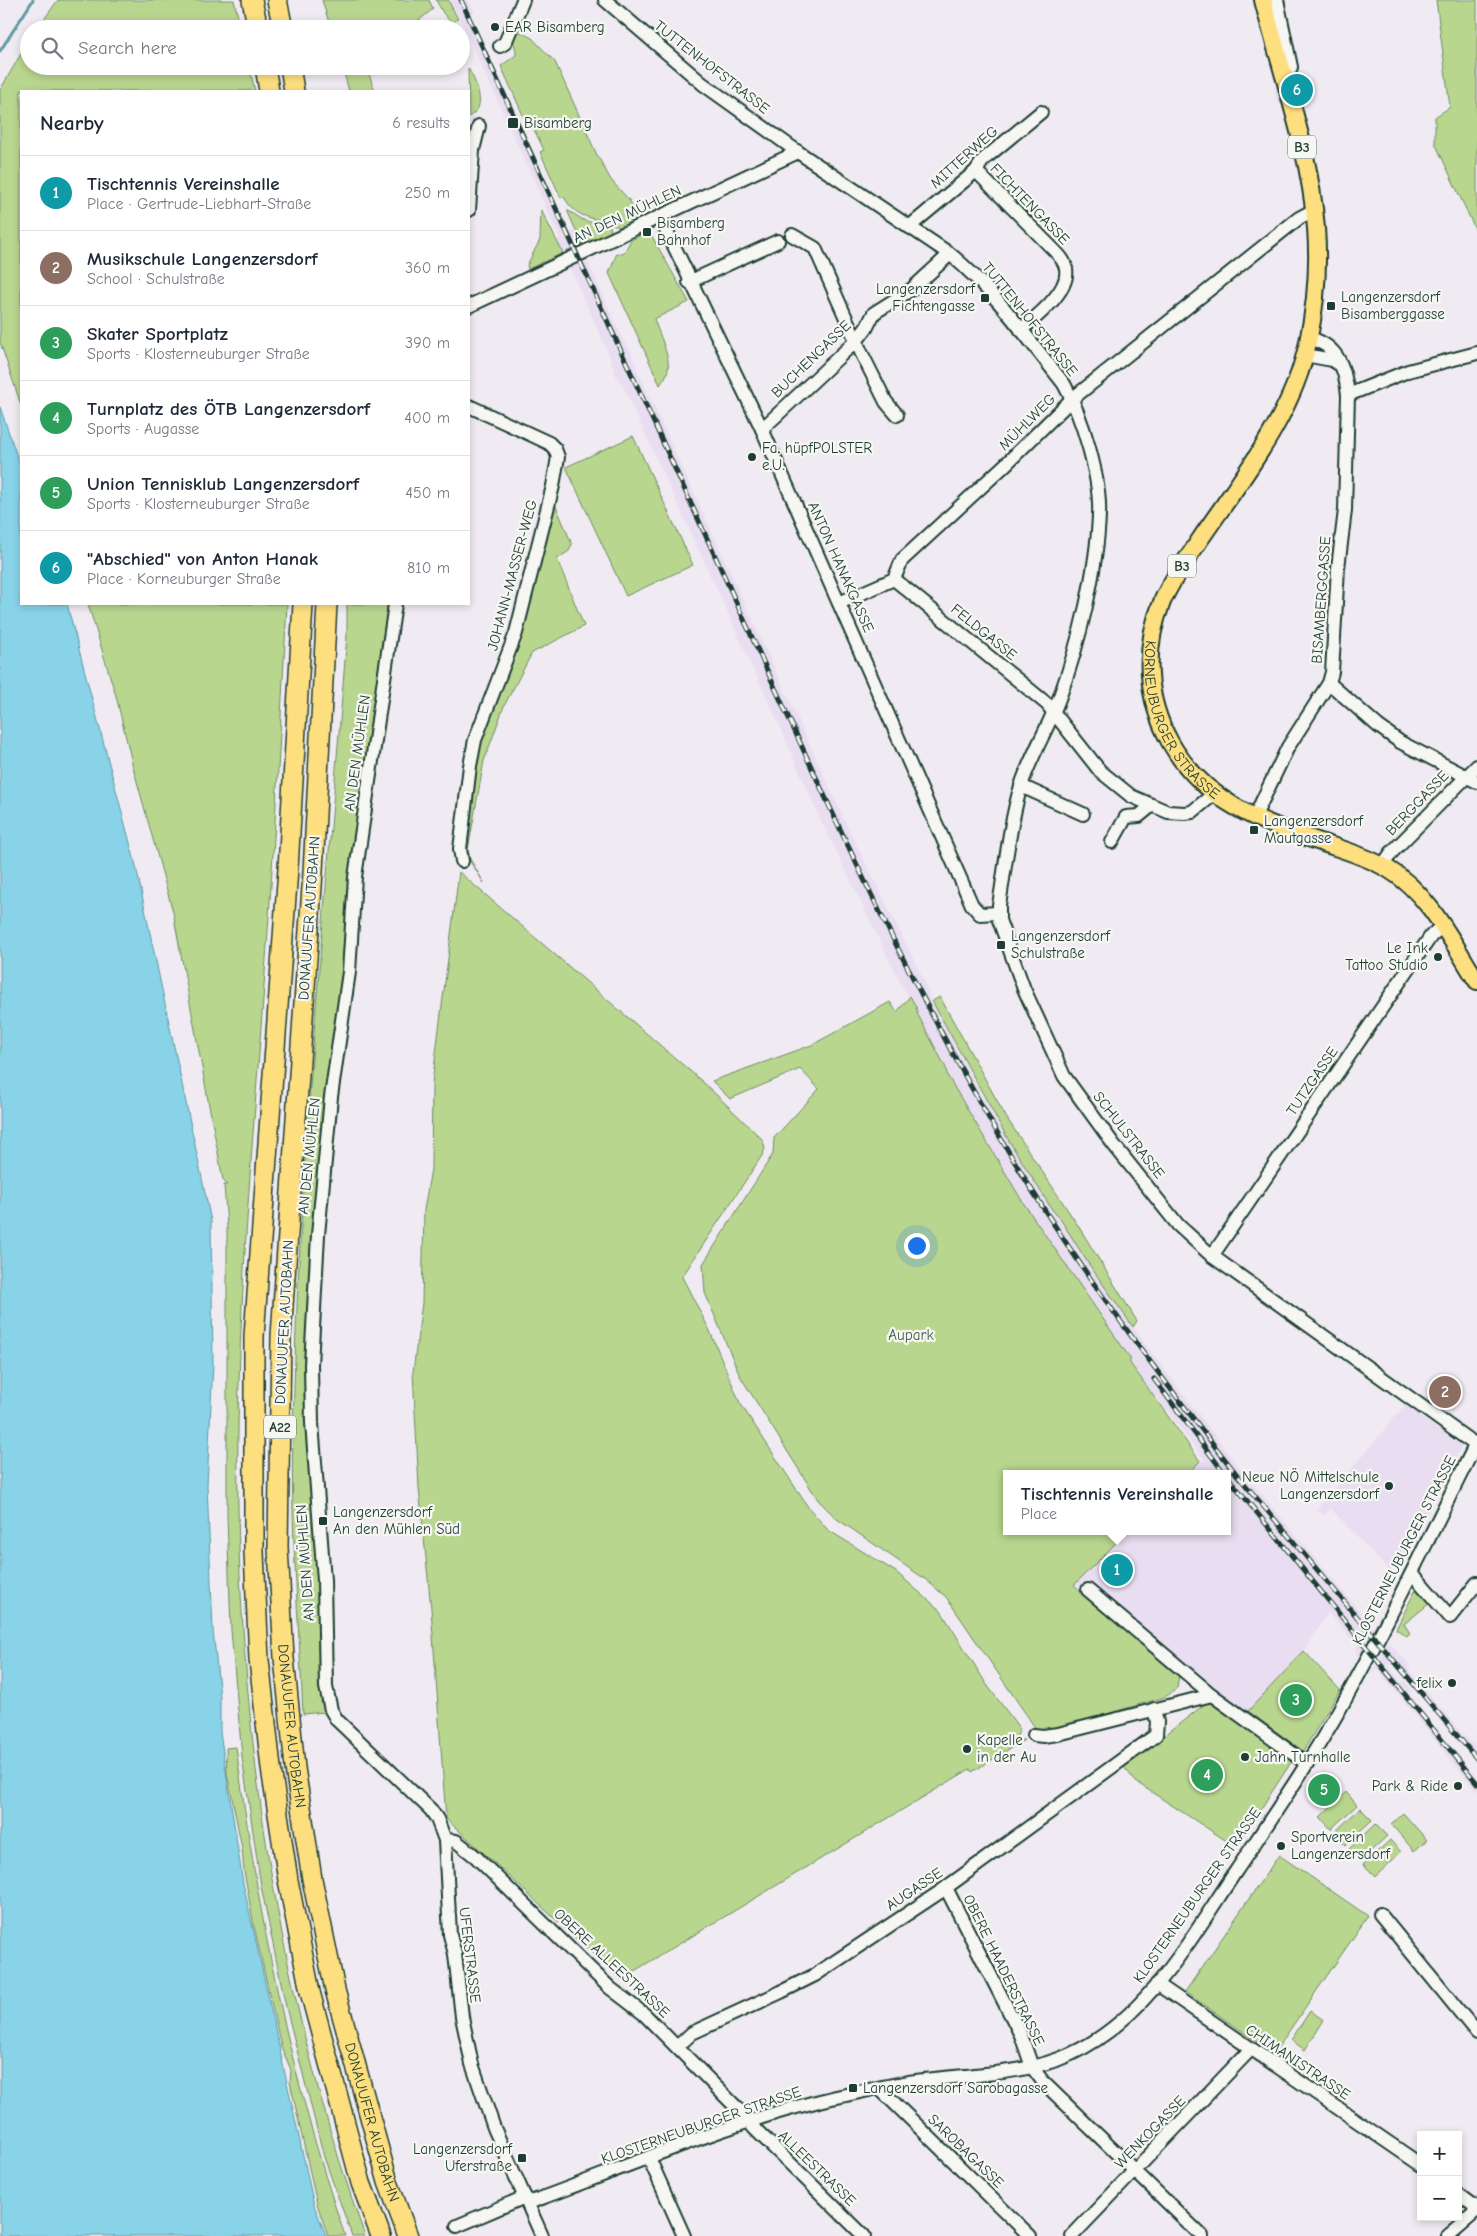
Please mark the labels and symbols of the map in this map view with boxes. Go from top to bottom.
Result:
street label: TUTTENHOFSTRASSE [651,16,773,118]
place label: EAR Bisamberg [505,18,605,36]
marker: EAR Bisamberg [489,21,501,33]
pin: 6 [1281,71,1313,109]
place label: Bisamberg [524,114,592,132]
marker: Bisamberg [506,116,520,130]
street label: MITTERWEG [926,122,1002,192]
road number: B3 [1288,136,1316,158]
street label: FICHTENGASSE [987,160,1073,248]
street label: AN DEN MÜHLEN [570,181,684,247]
place label: Bisamberg Bahnhof [657,214,725,249]
marker: Bisamberg Bahnhof [641,226,653,238]
street label: TUTTENHOFSTRASSE [978,258,1082,380]
place label: Langenzersdorf Fichtengasse [876,280,976,315]
place label: Langenzersdorf Bisamberggasse [1341,288,1445,323]
marker: Langenzersdorf Fichtengasse [979,292,991,304]
marker: Langenzersdorf Bisamberggasse [1325,300,1337,312]
street label: BUCHENGASSE [767,317,855,401]
street label: MÜHLWEG [995,390,1059,454]
place label: Fa. hüpfPOLSTER e.U. [762,439,872,474]
marker: Fa. hüpfPOLSTER e.U. [746,451,758,463]
street label: JOHANN-MASSER-WEG [483,497,541,653]
street label: ANTON HANAKGASSE [804,499,878,635]
street label: BISAMBERGGASSE [1308,536,1334,664]
road number: B3 [1168,554,1196,578]
street label: FELDGASSE [947,600,1021,664]
street label: KORNEUBURGER STRASSE [1141,640,1223,803]
street label: AN DEN MÜHLEN [340,694,374,812]
street label: BERGGASSE [1382,767,1452,839]
place label: Langenzersdorf Mautgasse [1264,812,1364,847]
marker: Langenzersdorf Mautgasse [1248,824,1260,836]
street label: DONAUUFER AUTOBAHN [294,835,324,1001]
place label: Langenzersdorf Schulstraße [1011,927,1111,962]
marker: Langenzersdorf Schulstraße [995,939,1007,951]
place label: Le Ink Tattoo Studio [1345,939,1429,974]
marker: Le Ink Tattoo Studio [1432,951,1444,963]
street label: TUTZGASSE [1282,1043,1342,1119]
street label: SCHULSTRASSE [1089,1088,1169,1182]
street label: AN DEN MÜHLEN [294,1097,324,1215]
your location [904,1233,930,1259]
street label: DONAUUFER AUTOBAHN [271,1239,297,1405]
park label: Aupark [888,1326,934,1344]
pin: 2 [1429,1373,1461,1411]
road number: A22 [264,1415,296,1438]
street label: KLOSTERNEUBURGER STRASSE [1348,1452,1460,1648]
place label: Neue NÖ Mittelschule Langenzersdorf [1242,1468,1380,1503]
marker: Neue NÖ Mittelschule Langenzersdorf [1383,1480,1395,1492]
place label: Langenzersdorf An den Mühlen Süd [333,1503,460,1538]
street label: AN DEN MÜHLEN [292,1504,318,1622]
marker: Langenzersdorf An den Mühlen Süd [317,1515,329,1527]
pin: 1 [1101,1551,1133,1589]
street label: DONAUUFER AUTOBAHN [274,1644,310,1809]
place label: felix [1416,1674,1443,1692]
marker: felix [1446,1677,1458,1689]
pin: 3 [1280,1681,1312,1719]
place label: Kapelle in der Au [977,1731,1037,1766]
marker: Kapelle in der Au [961,1743,973,1755]
place label: Jahn Turnhalle [1255,1748,1351,1766]
marker: Jahn Turnhalle [1239,1751,1251,1763]
pin: 4 [1191,1756,1223,1794]
pin: 5 [1308,1771,1340,1809]
place label: Park & Ride [1372,1777,1448,1795]
marker: Park & Ride [1452,1780,1464,1792]
street label: KLOSTERNEUBURGER STRASSE [1129,1804,1265,1986]
place label: Sportverein Langenzersdorf [1291,1828,1391,1863]
marker: Sportverein Langenzersdorf [1275,1840,1287,1852]
street label: AUGASSE [882,1864,946,1914]
street label: OBERE HAADERSTRASSE [960,1891,1048,2049]
street label: OBERE ALLEESTRASSE [550,1905,674,2021]
street label: UFERSTRASSE [455,1906,485,2004]
street label: CHIMANISTRASSE [1242,2020,1354,2104]
street label: DONAUUFER AUTOBAHN [341,2040,403,2204]
place label: Langenzersdorf Sarobagasse [863,2079,1048,2097]
street label: KLOSTERNEUBURGER STRASSE [599,2082,803,2168]
marker: Langenzersdorf Sarobagasse [847,2082,859,2094]
street label: WENKOGASSE [1111,2092,1189,2172]
street label: SAROBAGASSE [924,2110,1008,2192]
street label: ALLEESTRASSE [774,2126,860,2210]
place label: Langenzersdorf Uferstraße [413,2140,513,2175]
marker: Langenzersdorf Uferstraße [516,2152,528,2164]

